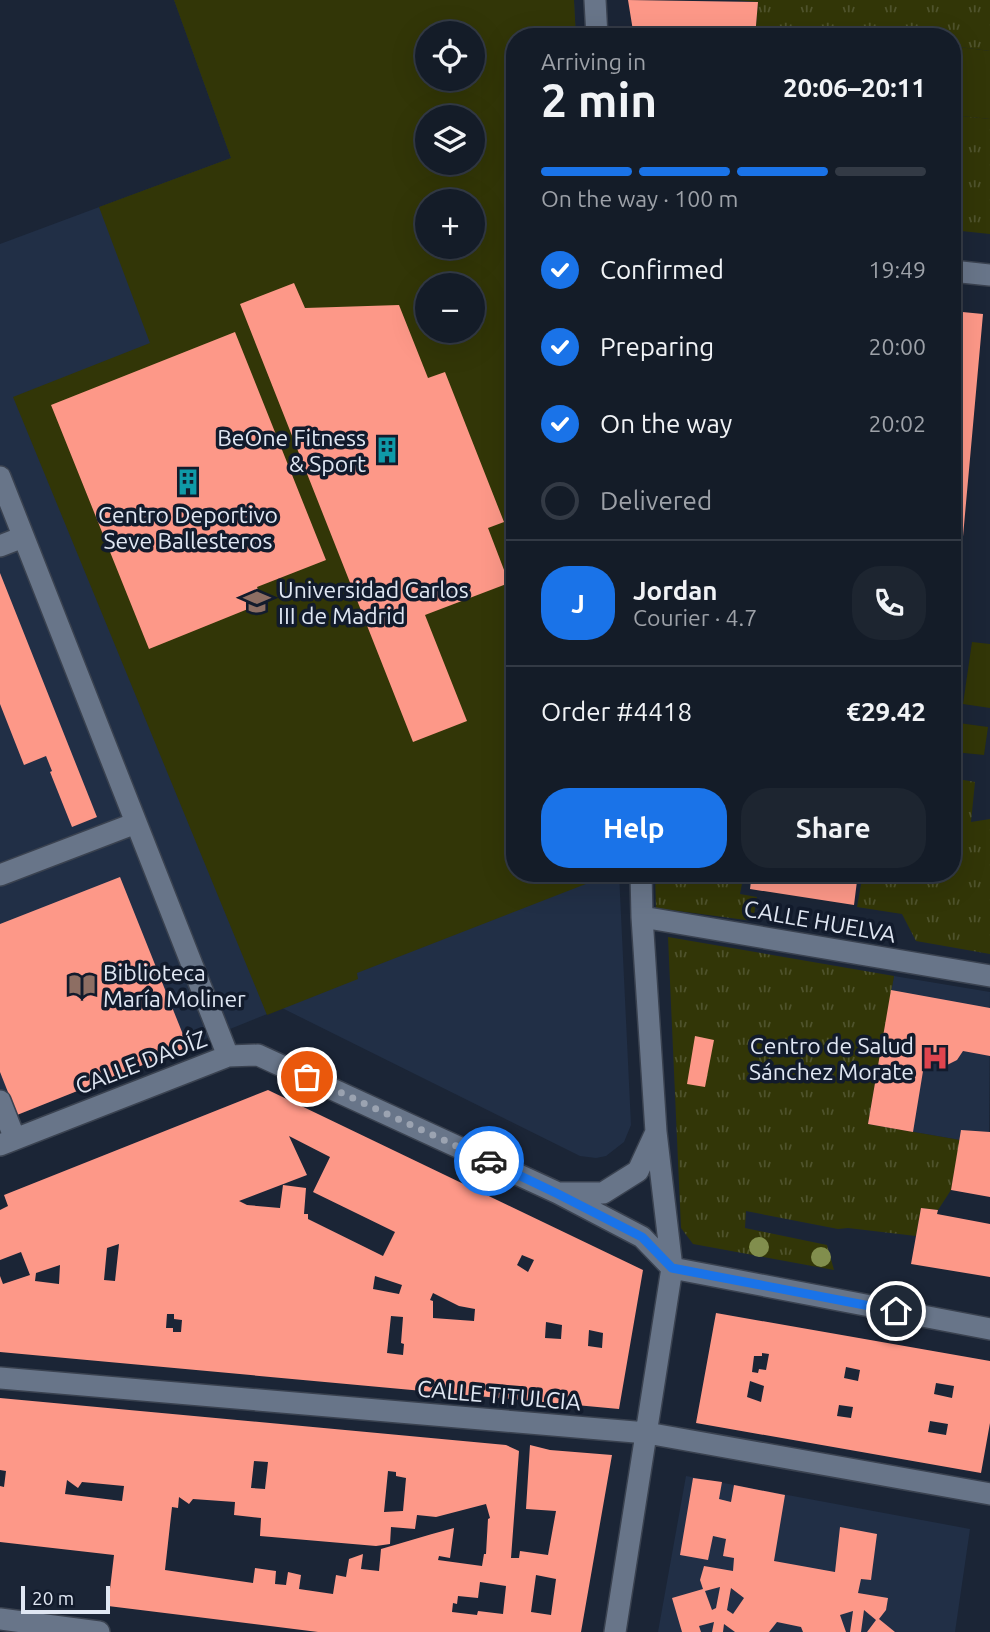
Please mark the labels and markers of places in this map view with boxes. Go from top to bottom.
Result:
place label: BeOne Fitness & Sport [217,425,366,476]
building icon: BeOne Fitness & Sport [372,435,402,465]
building icon: Centro Deportivo Seve Ballesteros [173,467,203,497]
place label: Centro Deportivo Seve Ballesteros [98,502,278,553]
place label: Universidad Carlos III de Madrid [278,577,469,628]
school or university icon: Universidad Carlos III de Madrid [242,587,272,617]
place label: Biblioteca María Moliner [103,960,246,1011]
library icon: Biblioteca María Moliner [67,970,97,1000]
place label: Centro de Salud Sánchez Morate [749,1033,914,1084]
hospital icon: Centro de Salud Sánchez Morate [920,1043,950,1073]
pin [277,1047,337,1107]
pin [866,1281,926,1341]

